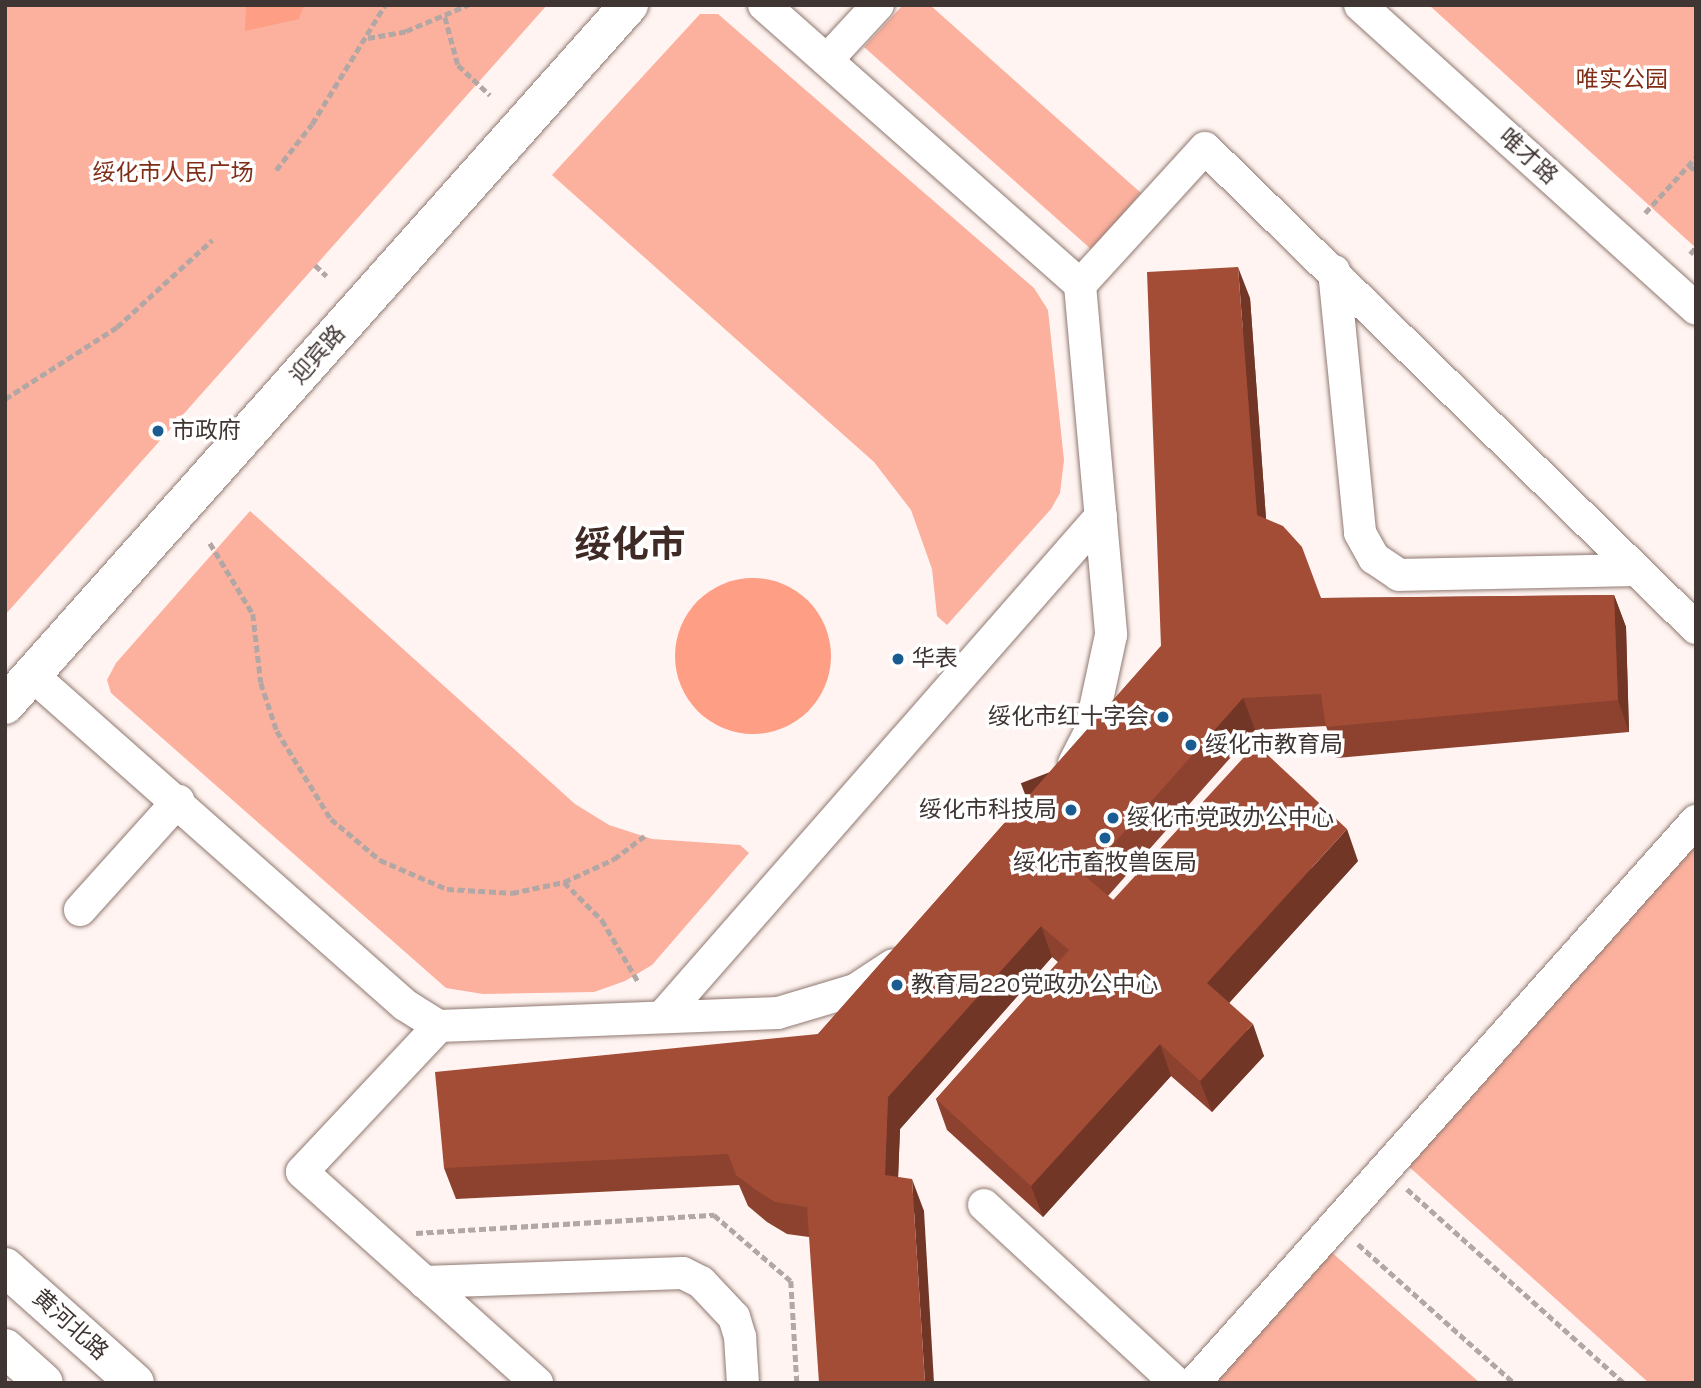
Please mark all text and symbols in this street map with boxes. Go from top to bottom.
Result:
park label: 唯实公园 [1576,66,1668,94]
street label: 唯才路 [1493,124,1563,190]
park label: 绥化市人民广场 [93,159,253,187]
street label: 迎宾路 [285,320,351,390]
place label: 市政府 [172,417,241,445]
marker: 市政府 [150,423,166,439]
district label: 绥化市 [575,523,685,567]
place label: 华表 [912,645,958,673]
marker: 华表 [890,651,906,667]
place label: 绥化市红十字会 [988,703,1149,731]
marker: 绥化市红十字会 [1155,709,1171,725]
place label: 绥化市教育局 [1205,731,1343,759]
marker: 绥化市教育局 [1183,737,1199,753]
place label: 绥化市科技局 [919,796,1057,824]
marker: 绥化市科技局 [1063,802,1079,818]
place label: 绥化市党政办公中心 [1127,804,1334,832]
marker: 绥化市党政办公中心 [1105,810,1121,826]
marker: 绥化市畜牧兽医局 [1097,830,1113,846]
place label: 绥化市畜牧兽医局 [1013,849,1197,877]
place label: 教育局220党政办公中心 [911,971,1158,999]
marker: 教育局220党政办公中心 [889,977,905,993]
street label: 黄河北路 [27,1284,113,1366]

